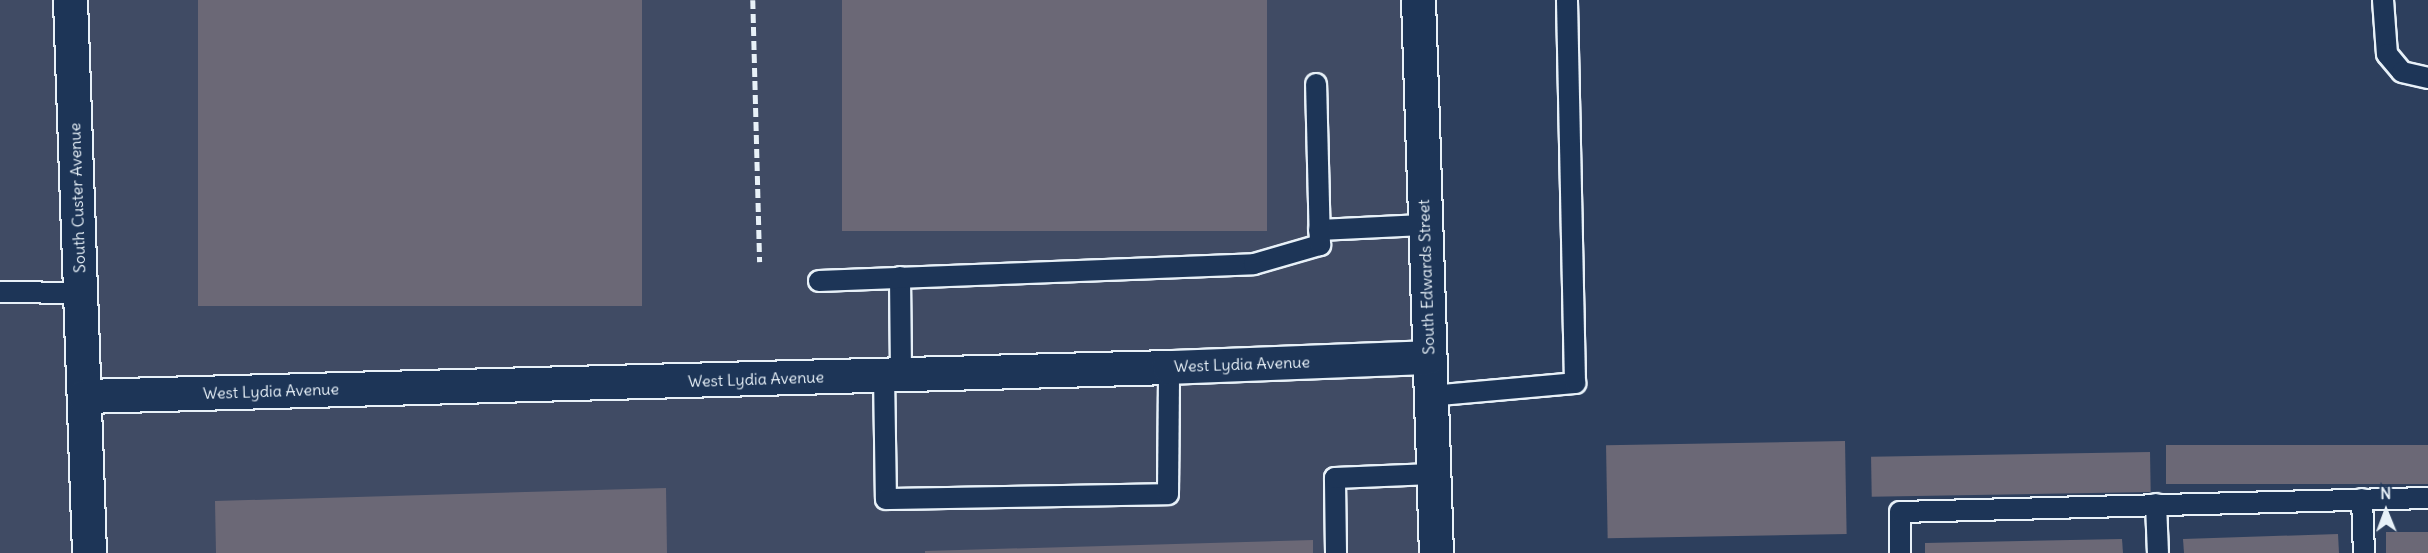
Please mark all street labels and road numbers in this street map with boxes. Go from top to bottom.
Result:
street label: South Custer Avenue [65,123,89,273]
street label: South Edwards Street [1414,199,1438,355]
street label: West Lydia Avenue [1174,352,1310,376]
street label: West Lydia Avenue [688,367,824,391]
street label: West Lydia Avenue [203,379,339,403]

